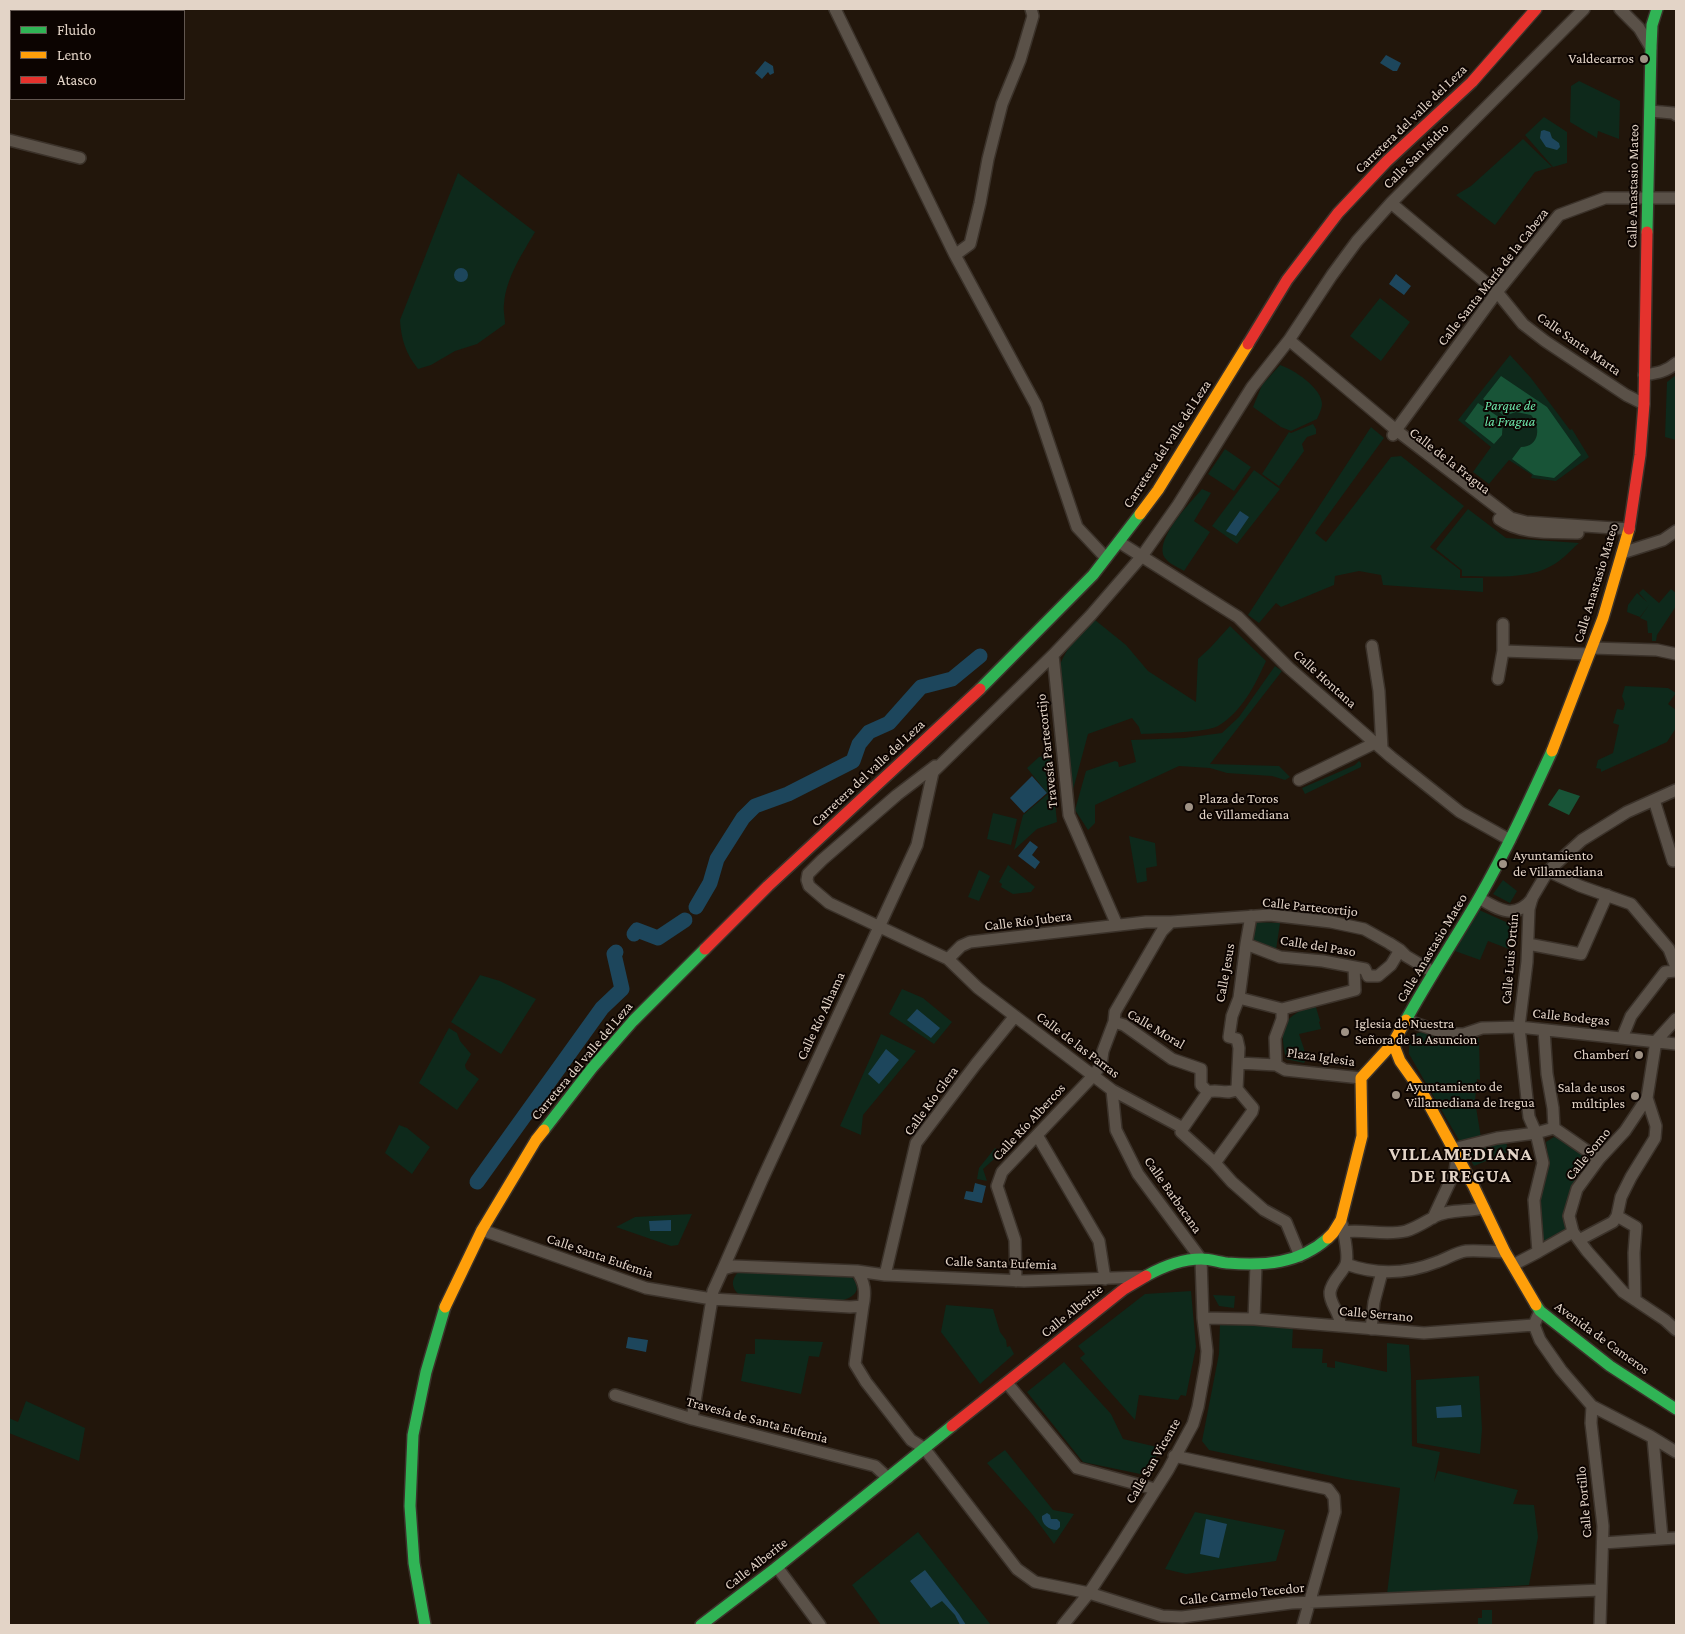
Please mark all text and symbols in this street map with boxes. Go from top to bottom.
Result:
legend [10,10,185,100]
text: Fluido [57,22,96,38]
text: Lento [57,47,91,63]
place label: Valdecarros [1569,51,1634,67]
marker: Valdecarros [1638,53,1650,65]
street label: Carretera del valle del Leza [1352,61,1470,177]
text: Atasco [57,72,97,88]
street label: Calle San Isidro [1380,120,1452,192]
street label: Calle Anastasio Mateo [1624,124,1642,248]
street label: Calle Santa María de la Cabeza [1434,205,1552,349]
street label: Calle Santa Marta [1534,309,1624,379]
street label: Carretera del valle del Leza [1119,377,1215,511]
park label: Parque de la Fragua [1484,398,1536,431]
street label: Calle de la Fragua [1406,424,1494,498]
street label: Calle Anastasio Mateo [1570,521,1622,645]
street label: Calle Hontana [1290,646,1360,712]
street label: Travesía Partecortijo [1033,693,1061,809]
street label: Carretera del valle del Leza [808,716,928,830]
place label: Plaza de Toros de Villamediana [1199,791,1289,824]
marker: Plaza de Toros de Villamediana [1183,801,1195,813]
place label: Ayuntamiento de Villamediana [1513,848,1603,880]
marker: Ayuntamiento de Villamediana [1497,858,1509,870]
street label: Calle Anastasio Mateo [1393,891,1471,1005]
street label: Calle Partecortijo [1261,894,1359,920]
street label: Calle Río Jubera [983,907,1073,935]
street label: Calle Luis Ortún [1498,913,1522,1005]
street label: Calle del Paso [1279,932,1357,960]
street label: Calle Jesus [1212,942,1238,1004]
street label: Calle Río Alhama [793,969,849,1063]
street label: Carretera del valle del Leza [528,998,636,1124]
street label: Calle Moral [1124,1005,1188,1053]
street label: Calle Bodegas [1532,1005,1610,1029]
street label: Calle de las Parras [1033,1008,1123,1082]
place label: Iglesia de Nuestra Señora de la Asuncion [1355,1016,1477,1048]
marker: Iglesia de Nuestra Señora de la Asuncion [1339,1026,1351,1038]
street label: Plaza Iglesia [1286,1044,1356,1070]
place label: Chamberí [1574,1047,1629,1063]
marker: Chamberí [1633,1049,1645,1061]
street label: Calle Río Glera [900,1063,962,1139]
place label: Ayuntamiento de Villamediana de Iregua [1406,1079,1535,1112]
street label: Calle Río Albercos [989,1080,1069,1164]
place label: Sala de usos múltiples [1558,1080,1625,1112]
marker: Ayuntamiento de Villamediana de Iregua [1390,1089,1402,1101]
marker: Sala de usos múltiples [1629,1090,1641,1102]
street label: Calle Somo [1562,1124,1614,1184]
district label: VILLAMEDIANA DE IREGUA [1388,1143,1534,1187]
street label: Calle Barbacana [1140,1153,1206,1237]
street label: Calle Santa Eufemia [545,1230,655,1282]
street label: Calle Santa Eufemia [945,1253,1057,1273]
street label: Calle Alberite [1038,1281,1106,1341]
street label: Avenida de Cameros [1551,1298,1653,1378]
street label: Calle Serrano [1338,1302,1414,1326]
street label: Travesía de Santa Eufemia [684,1393,830,1447]
street label: Calle San Vicente [1122,1415,1184,1507]
street label: Calle Portillo [1572,1465,1596,1539]
street label: Calle Alberite [721,1534,791,1594]
street label: Calle Carmelo Tecedor [1179,1579,1305,1609]

